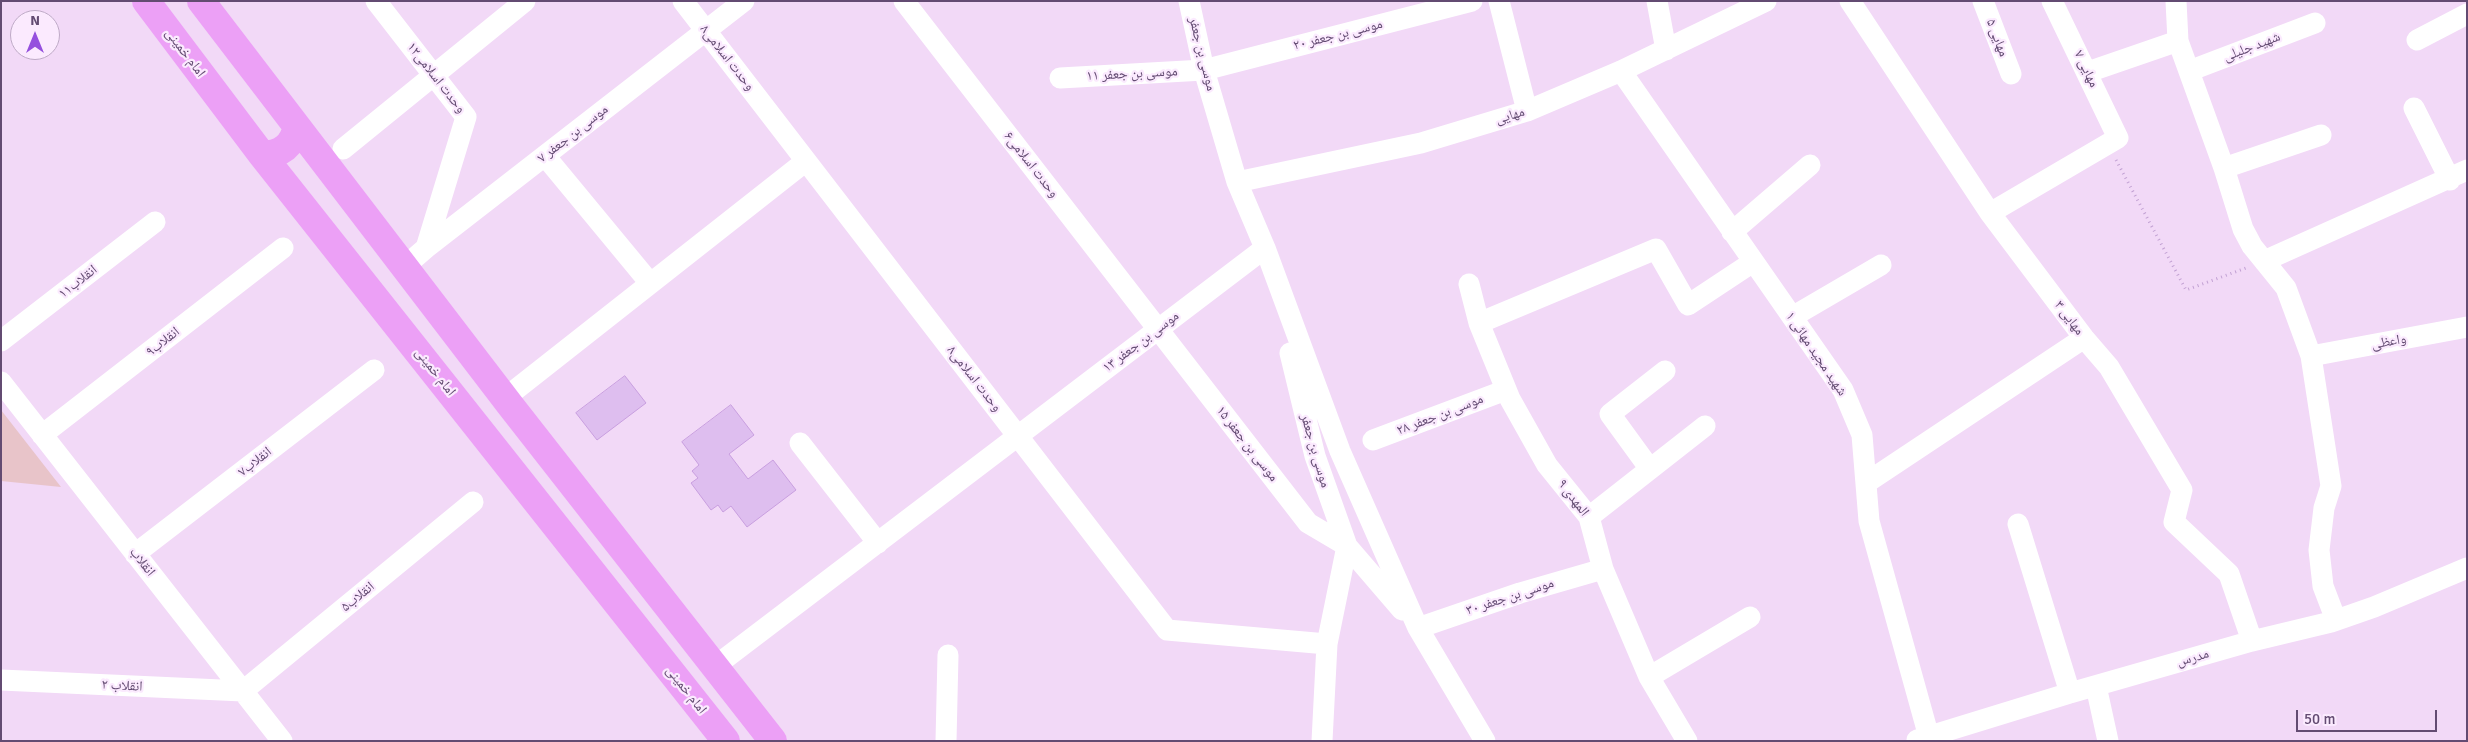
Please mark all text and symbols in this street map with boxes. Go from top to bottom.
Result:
north arrow [10,10,60,60]
text: N [30,12,40,29]
street label: موسی بن جعفر [1185,15,1219,93]
street label: موسی بن جعفر ۲۰ [1292,16,1384,54]
street label: مهایی ۵ [1982,17,2012,59]
street label: وحدت اسلامی۸ [696,22,758,94]
street label: امام خمینی [161,25,209,81]
street label: شهید جلیلی [2221,28,2283,66]
street label: وحدت اسلامی۱۲ [403,39,469,117]
street label: مهایی ۷ [2070,48,2102,90]
street label: موسی بن جعفر ۱۱ [1086,63,1178,85]
street label: موسی بن جعفر ۷ [534,101,612,167]
street label: مهایی [1493,104,1527,128]
street label: وحدت اسلامی۶ [1000,129,1062,201]
street label: انقلاب۱۱ [55,262,101,302]
street label: مهایی ۳ [2051,297,2087,339]
street label: موسی بن جعفر ۱۳ [1099,308,1183,376]
street label: شهید مجید مهائی ۱ [1782,309,1850,399]
street label: انقلاب۹ [143,324,183,360]
street label: واعظی [2370,331,2408,353]
street label: وحدت اسلامی۸ [943,343,1005,415]
street label: امام خمینی [411,345,459,399]
street label: موسی بن جعفر ۲۸ [1394,391,1486,439]
street label: موسی بن جعفر ۱۵ [1212,403,1282,485]
street label: موسی بن جعفر [1296,412,1334,490]
street label: انقلاب۷ [235,444,275,480]
street label: المهدی ۹ [1554,476,1592,520]
street label: انقلاب [126,544,158,580]
street label: موسی بن جعفر ۳۰ [1464,575,1556,619]
street label: انقلاب۵ [338,578,378,616]
street label: مدرس [2175,645,2211,671]
street label: امام خمینی [662,663,710,717]
street label: انقلاب ۲ [101,677,143,695]
scale bar [2298,700,2439,732]
text: 50 m [2304,710,2335,728]

